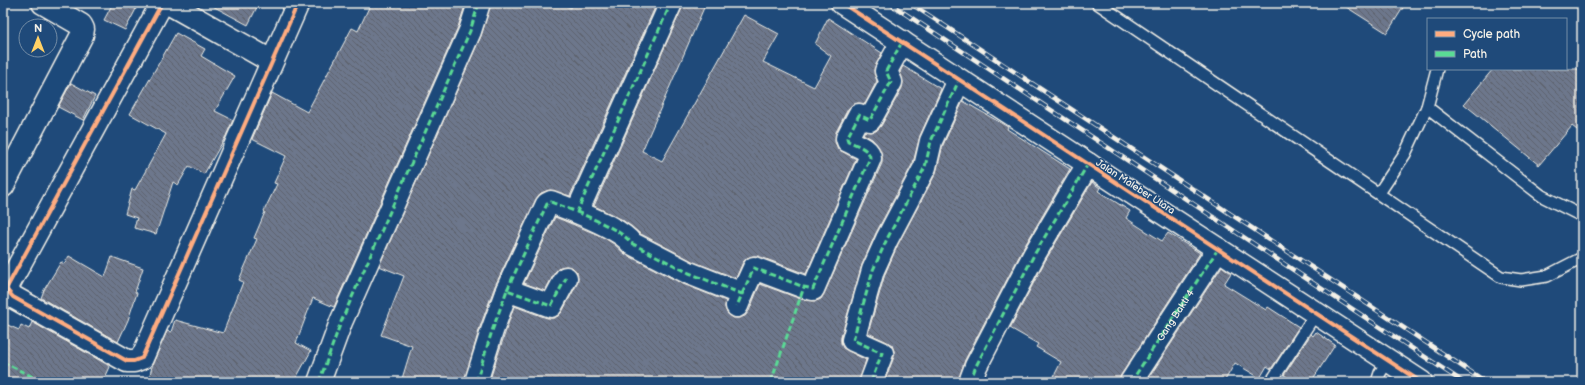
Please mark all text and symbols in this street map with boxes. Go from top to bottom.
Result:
north arrow [18,18,58,58]
legend [1427,18,1567,70]
text: N [34,22,42,35]
text: Cycle path [1463,27,1520,42]
text: Path [1463,47,1488,62]
street label: Jalan Maleber Utara [1094,157,1178,217]
street label: Gang Bakti 4 [1154,288,1197,344]

